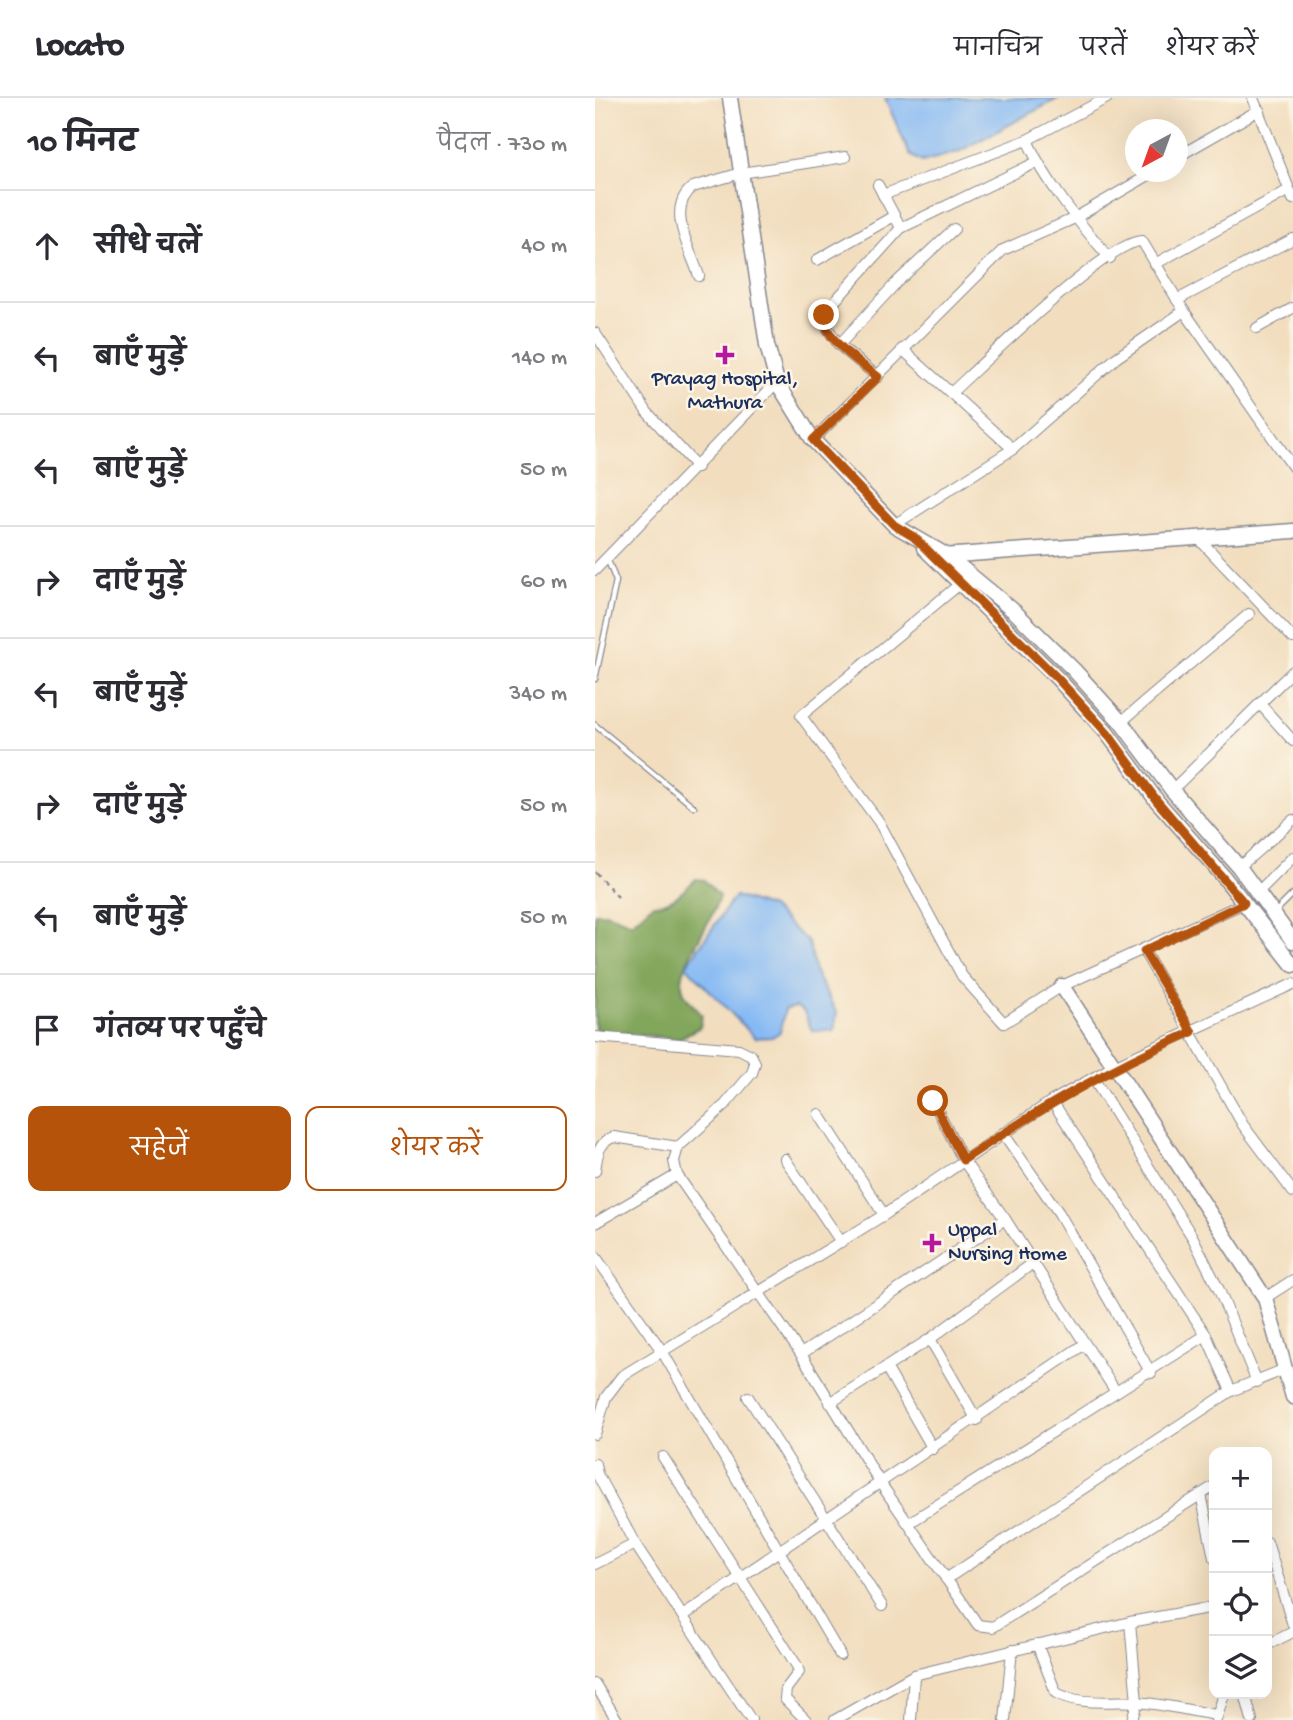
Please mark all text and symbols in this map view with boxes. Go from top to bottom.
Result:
text: Locato [35,29,124,67]
text: मानचित्र [954,36,1042,65]
text: परतें [1080,36,1127,65]
text: शेयर करें [1165,36,1258,65]
north arrow [1125,119,1188,182]
text: 10 मिनट [28,128,137,163]
text: पैदल · 730 m [437,132,567,159]
icon: ahead [28,227,66,265]
text: सीधे चलें [95,233,201,264]
text: 40 m [521,233,567,260]
route end [808,299,839,330]
icon: left [28,339,66,377]
text: बाएँ मुड़ें [95,345,186,376]
text: 140 m [512,345,567,372]
marker: Prayag Hospital, Mathura [715,345,735,365]
place label: Prayag Hospital, Mathura [651,368,798,417]
icon: left [28,451,66,489]
text: बाएँ मुड़ें [95,457,186,488]
text: 50 m [520,457,567,484]
icon: right [28,563,66,601]
text: दाएँ मुड़ें [95,569,185,600]
text: 60 m [521,569,567,596]
icon: left [28,675,66,713]
text: बाएँ मुड़ें [95,681,186,712]
text: 340 m [509,681,567,708]
icon: right [28,787,66,825]
text: दाएँ मुड़ें [95,793,185,824]
text: 50 m [520,793,567,820]
icon: left [28,899,66,937]
text: बाएँ मुड़ें [95,905,186,936]
text: 50 m [520,905,567,932]
icon: arrive [28,1011,66,1049]
text: गंतव्य पर पहुँचे [95,1017,265,1048]
route start [917,1085,948,1116]
button: सहेजें [28,1106,291,1191]
button: शेयर करें [305,1106,567,1191]
place label: Uppal Nursing Home [948,1219,1068,1268]
marker: Uppal Nursing Home [922,1233,942,1253]
map controls [1209,1447,1272,1699]
button: + [1209,1447,1272,1510]
button: − [1209,1510,1272,1573]
button: locate [1209,1573,1272,1636]
button: layers [1209,1636,1272,1699]

